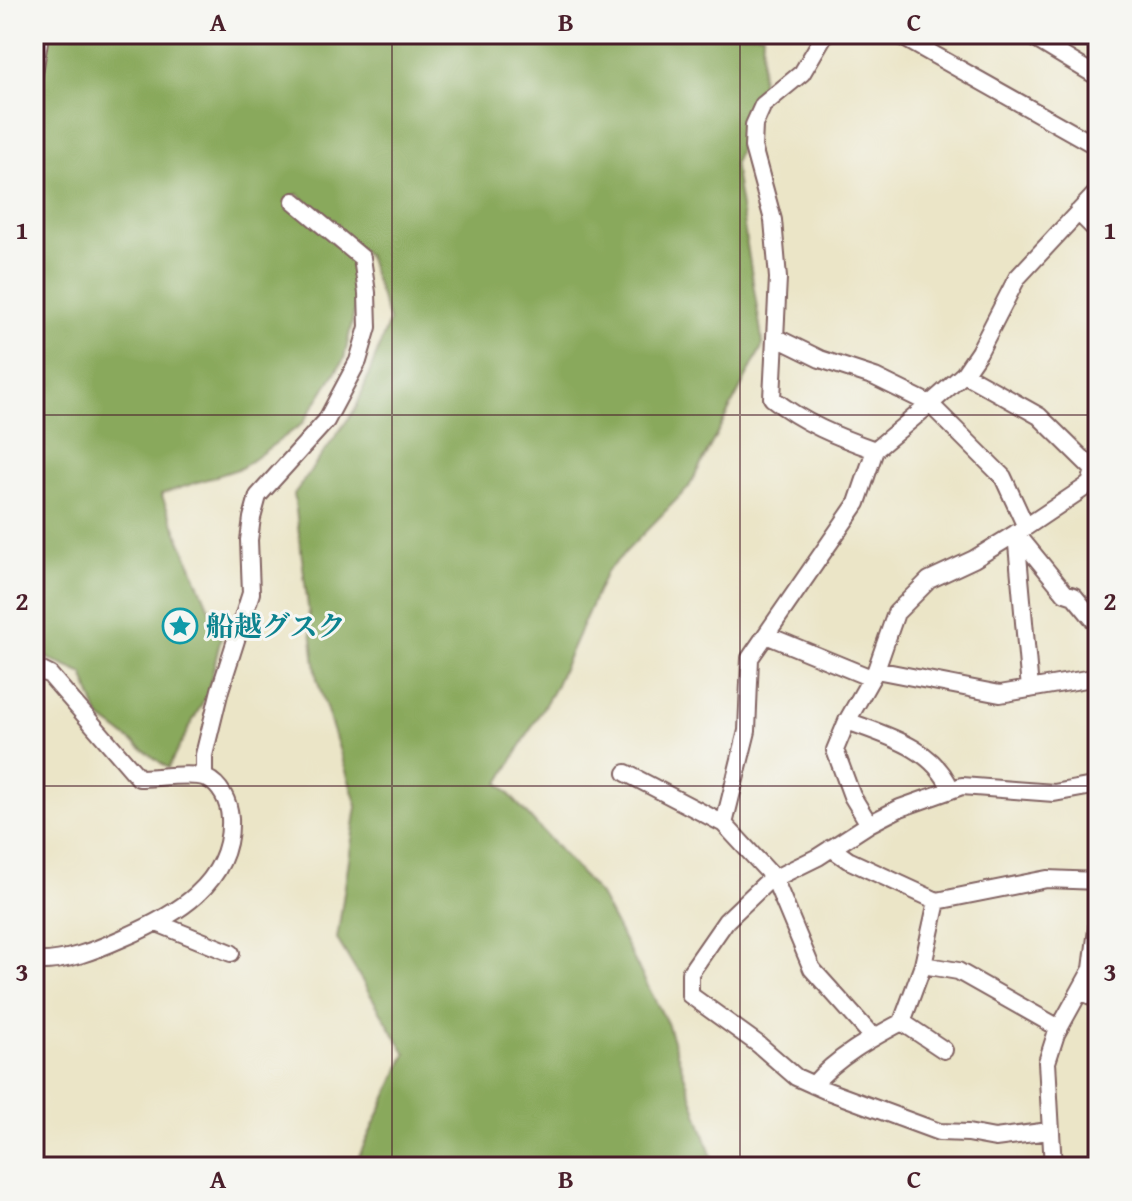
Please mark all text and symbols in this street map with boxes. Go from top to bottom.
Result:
text: A [210,2,227,41]
text: B [558,2,574,41]
text: C [907,2,921,41]
text: 1 [15,210,29,249]
text: 1 [1103,210,1117,249]
text: 2 [15,581,29,620]
text: 2 [1103,581,1117,620]
place label: 船越グスク [206,605,346,646]
place icon: 船越グスク [161,607,199,645]
text: 3 [15,952,29,991]
text: 3 [1103,952,1117,991]
text: A [210,1159,227,1198]
text: B [558,1159,574,1198]
text: C [907,1159,921,1198]

